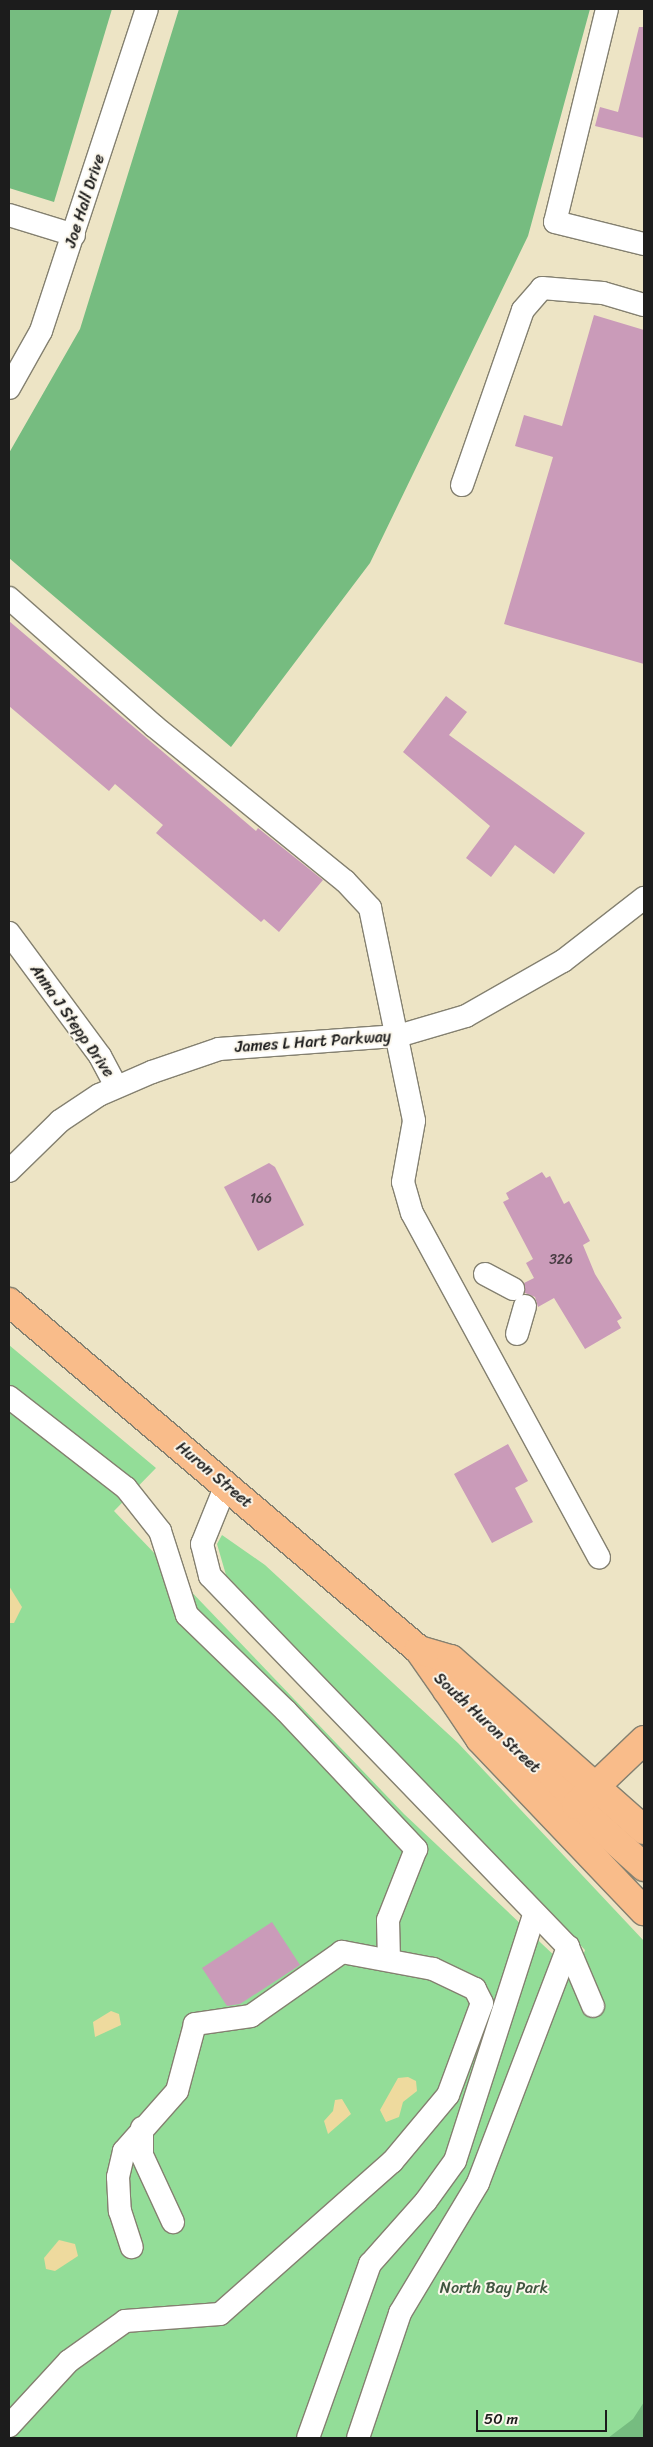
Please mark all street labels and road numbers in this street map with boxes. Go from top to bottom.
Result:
street label: Joe Hall Drive [61,152,109,250]
street label: Anna J Stepp Drive [26,961,118,1081]
street label: James L Hart Parkway [234,1027,392,1057]
street label: Huron Street [172,1437,256,1513]
street label: South Huron Street [429,1668,545,1778]

